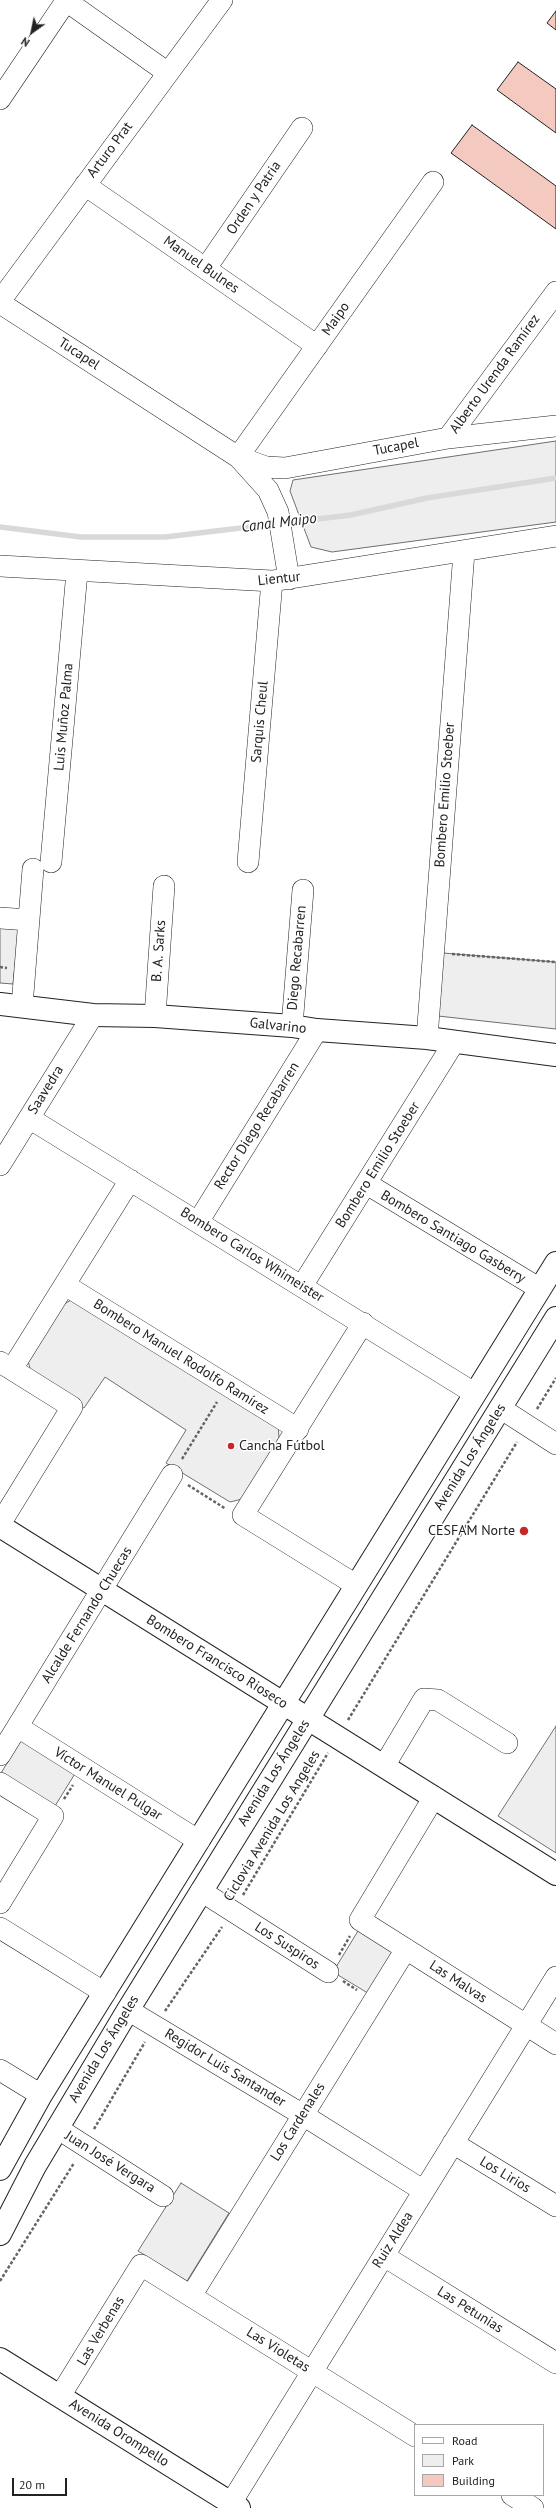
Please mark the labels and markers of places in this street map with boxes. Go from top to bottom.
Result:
place label: Cancha Fútbol [239,1438,325,1454]
marker: Cancha Fútbol [226,1441,236,1451]
place label: CESFAM Norte [428,1523,515,1539]
marker: CESFAM Norte [518,1525,530,1537]

